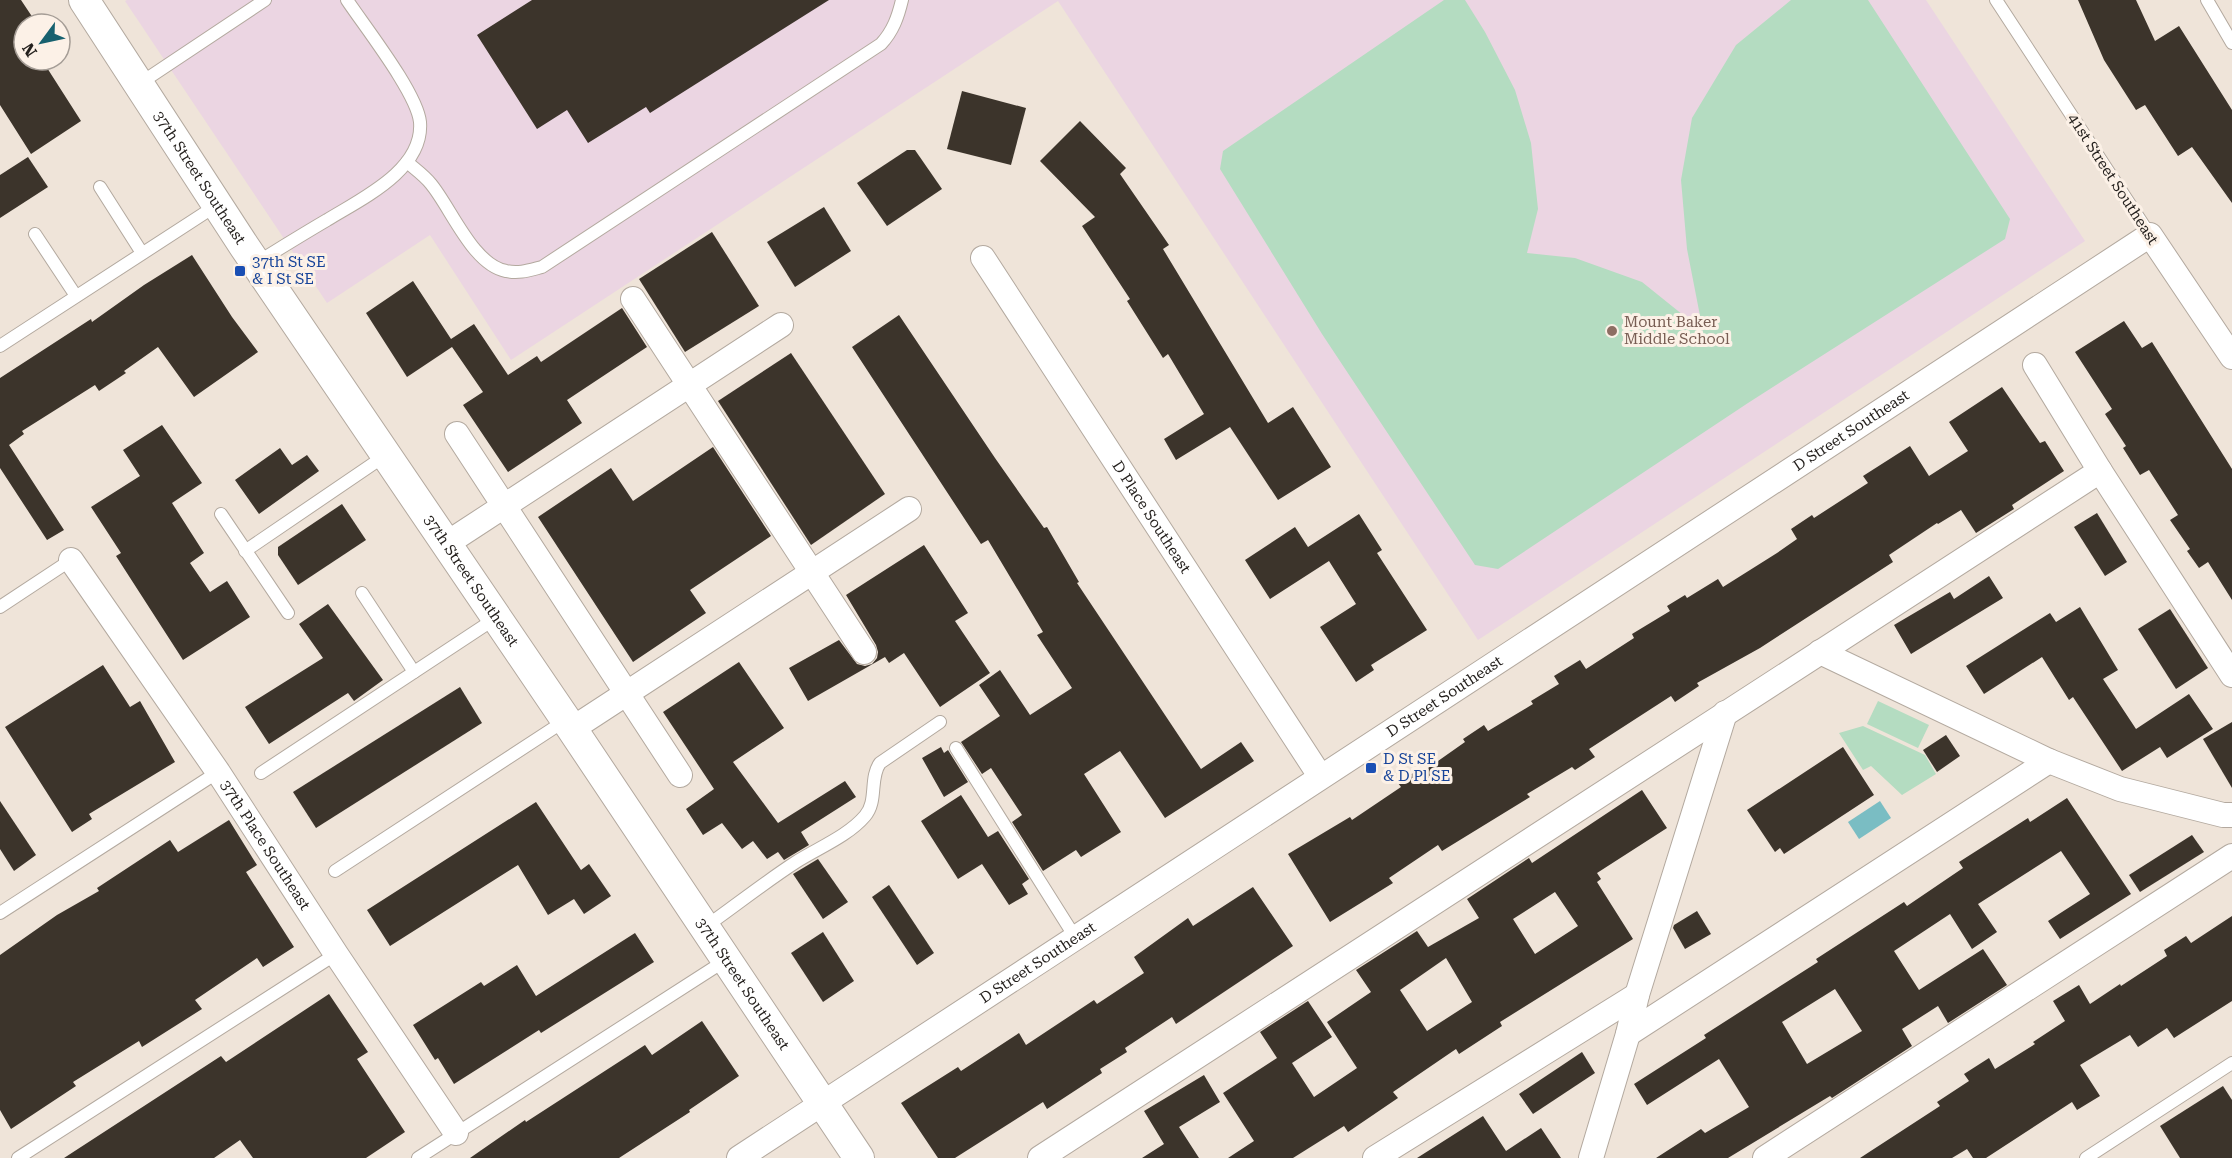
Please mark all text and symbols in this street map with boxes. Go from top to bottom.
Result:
north arrow [12,12,72,72]
text: N [19,40,41,60]
street label: 37th Street Southeast [150,108,250,248]
street label: 41st Street Southeast [2064,110,2162,248]
place label: 37th St SE & I St SE [252,253,326,288]
marker: 37th St SE & I St SE [233,264,247,278]
place label: Mount Baker Middle School [1624,313,1730,348]
marker: Mount Baker Middle School [1605,324,1619,338]
street label: D Street Southeast [1790,386,1913,475]
street label: D Place Southeast [1108,457,1195,577]
street label: 37th Street Southeast [420,511,523,650]
street label: D Street Southeast [1383,652,1506,741]
place label: D St SE & D Pl SE [1383,750,1450,785]
marker: D St SE & D Pl SE [1364,761,1378,775]
street label: 37th Place Southeast [217,777,314,914]
street label: 37th Street Southeast [692,914,793,1054]
street label: D Street Southeast [976,918,1099,1007]

